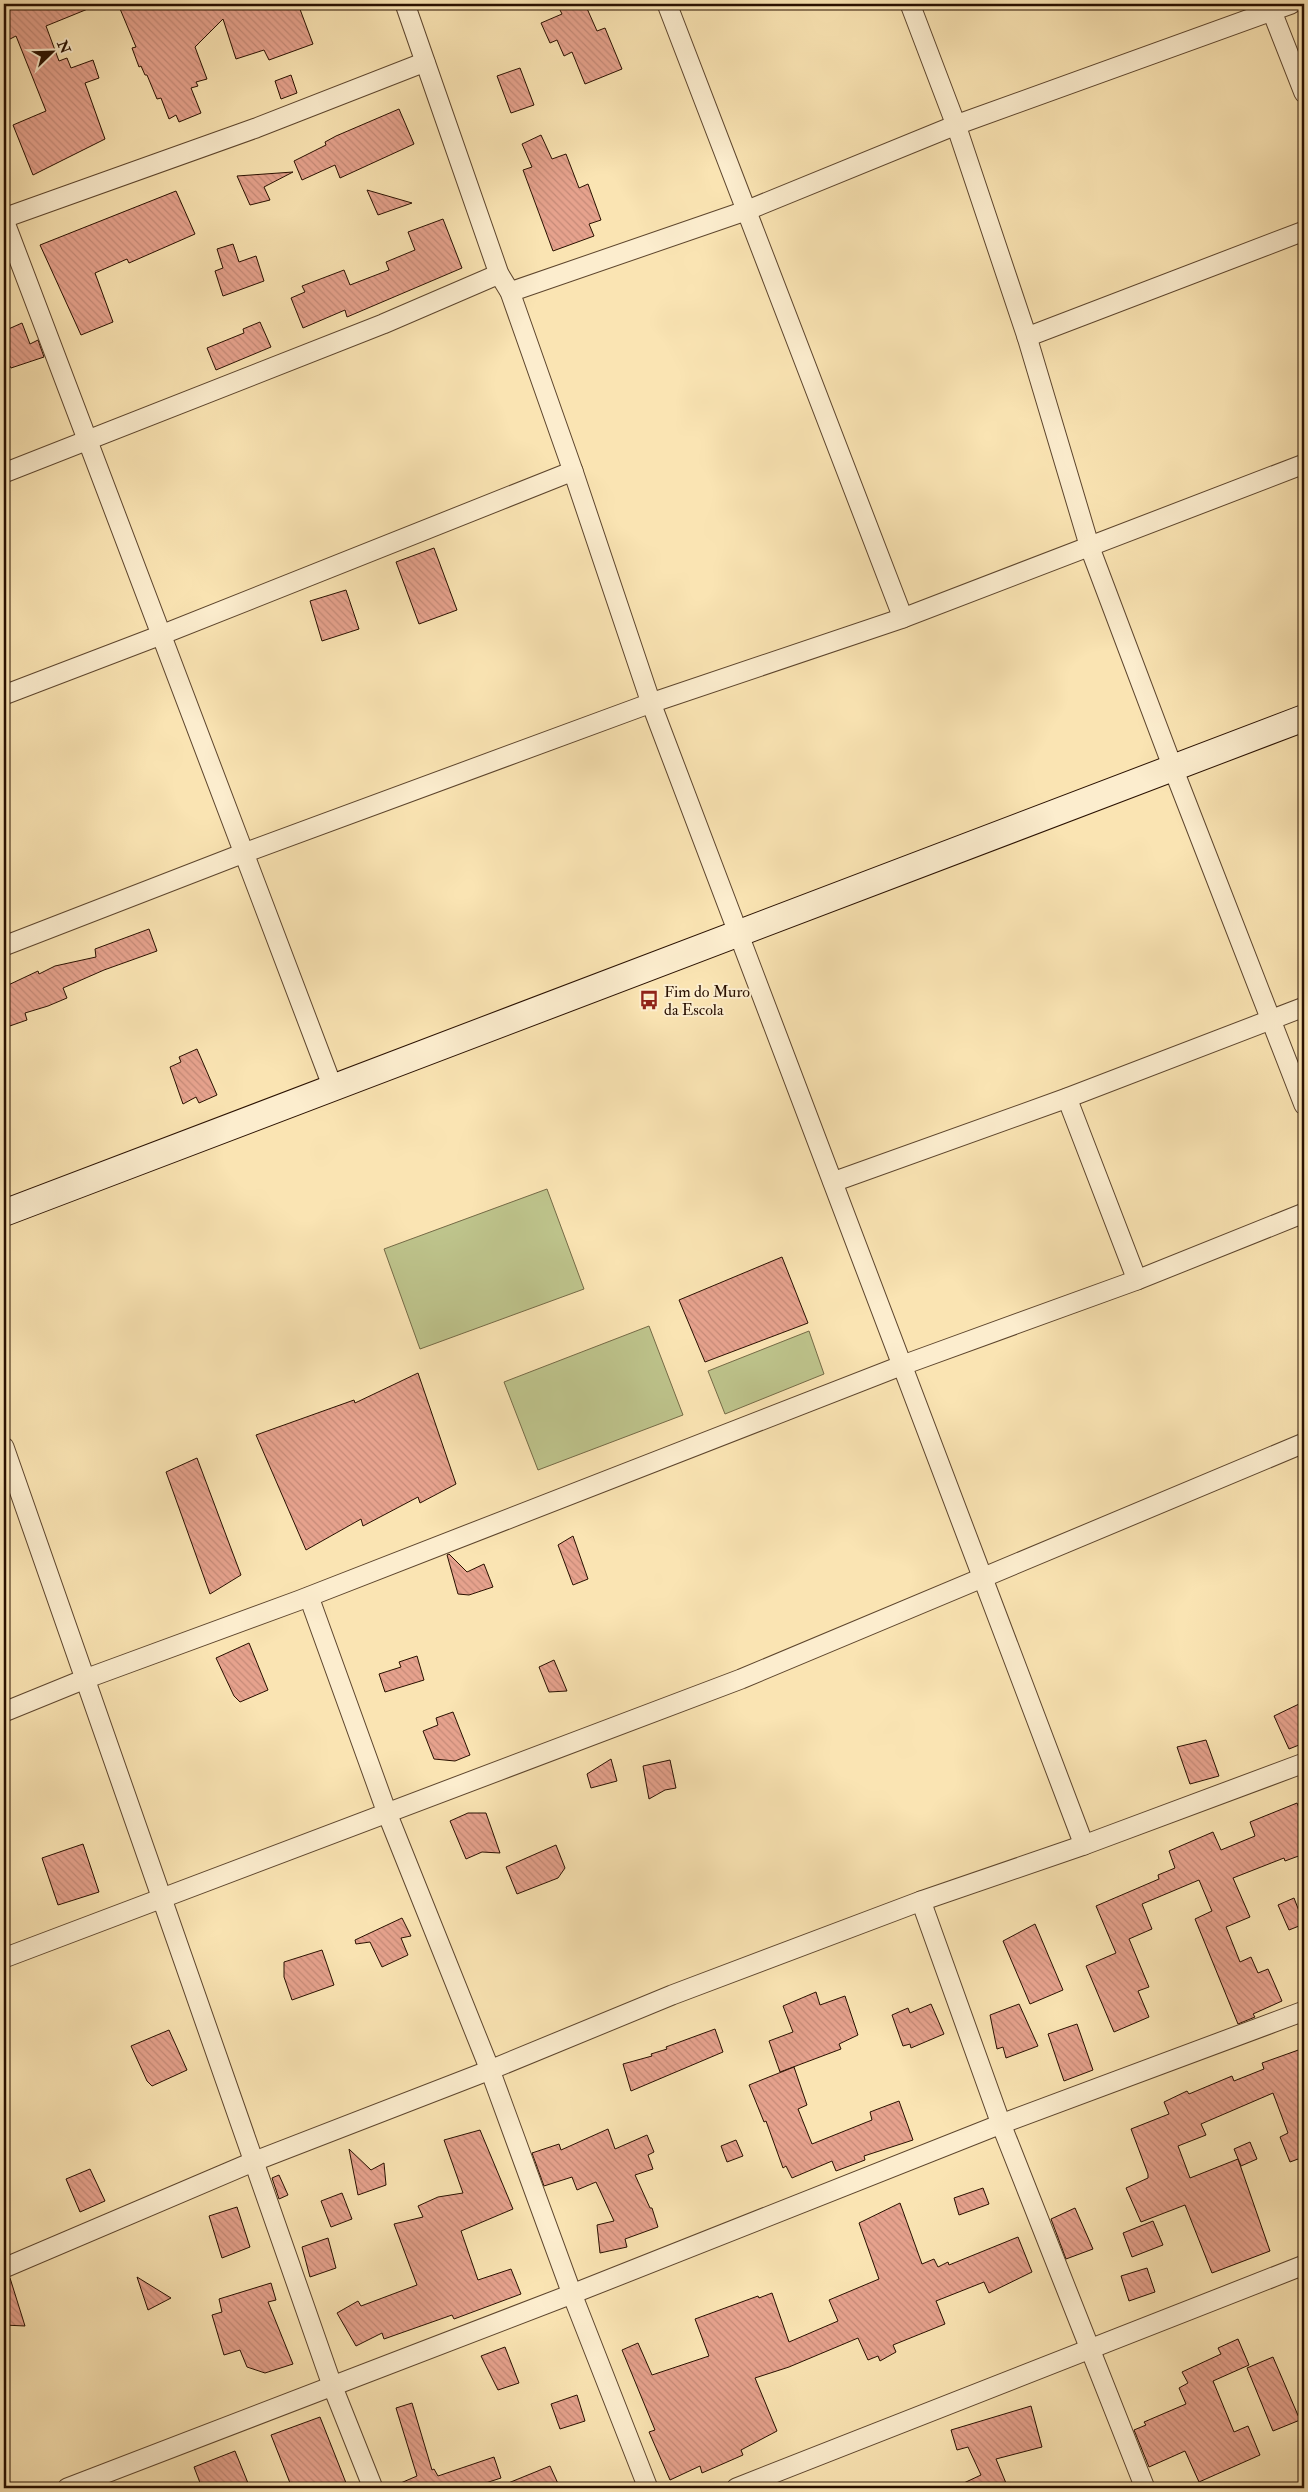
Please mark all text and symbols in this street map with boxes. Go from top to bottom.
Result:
north arrow [28,28,78,78]
text: N [53,37,74,57]
place label: Fim do Muro da Escola [664,982,750,1020]
bus stop icon: Fim do Muro da Escola [638,989,660,1011]

